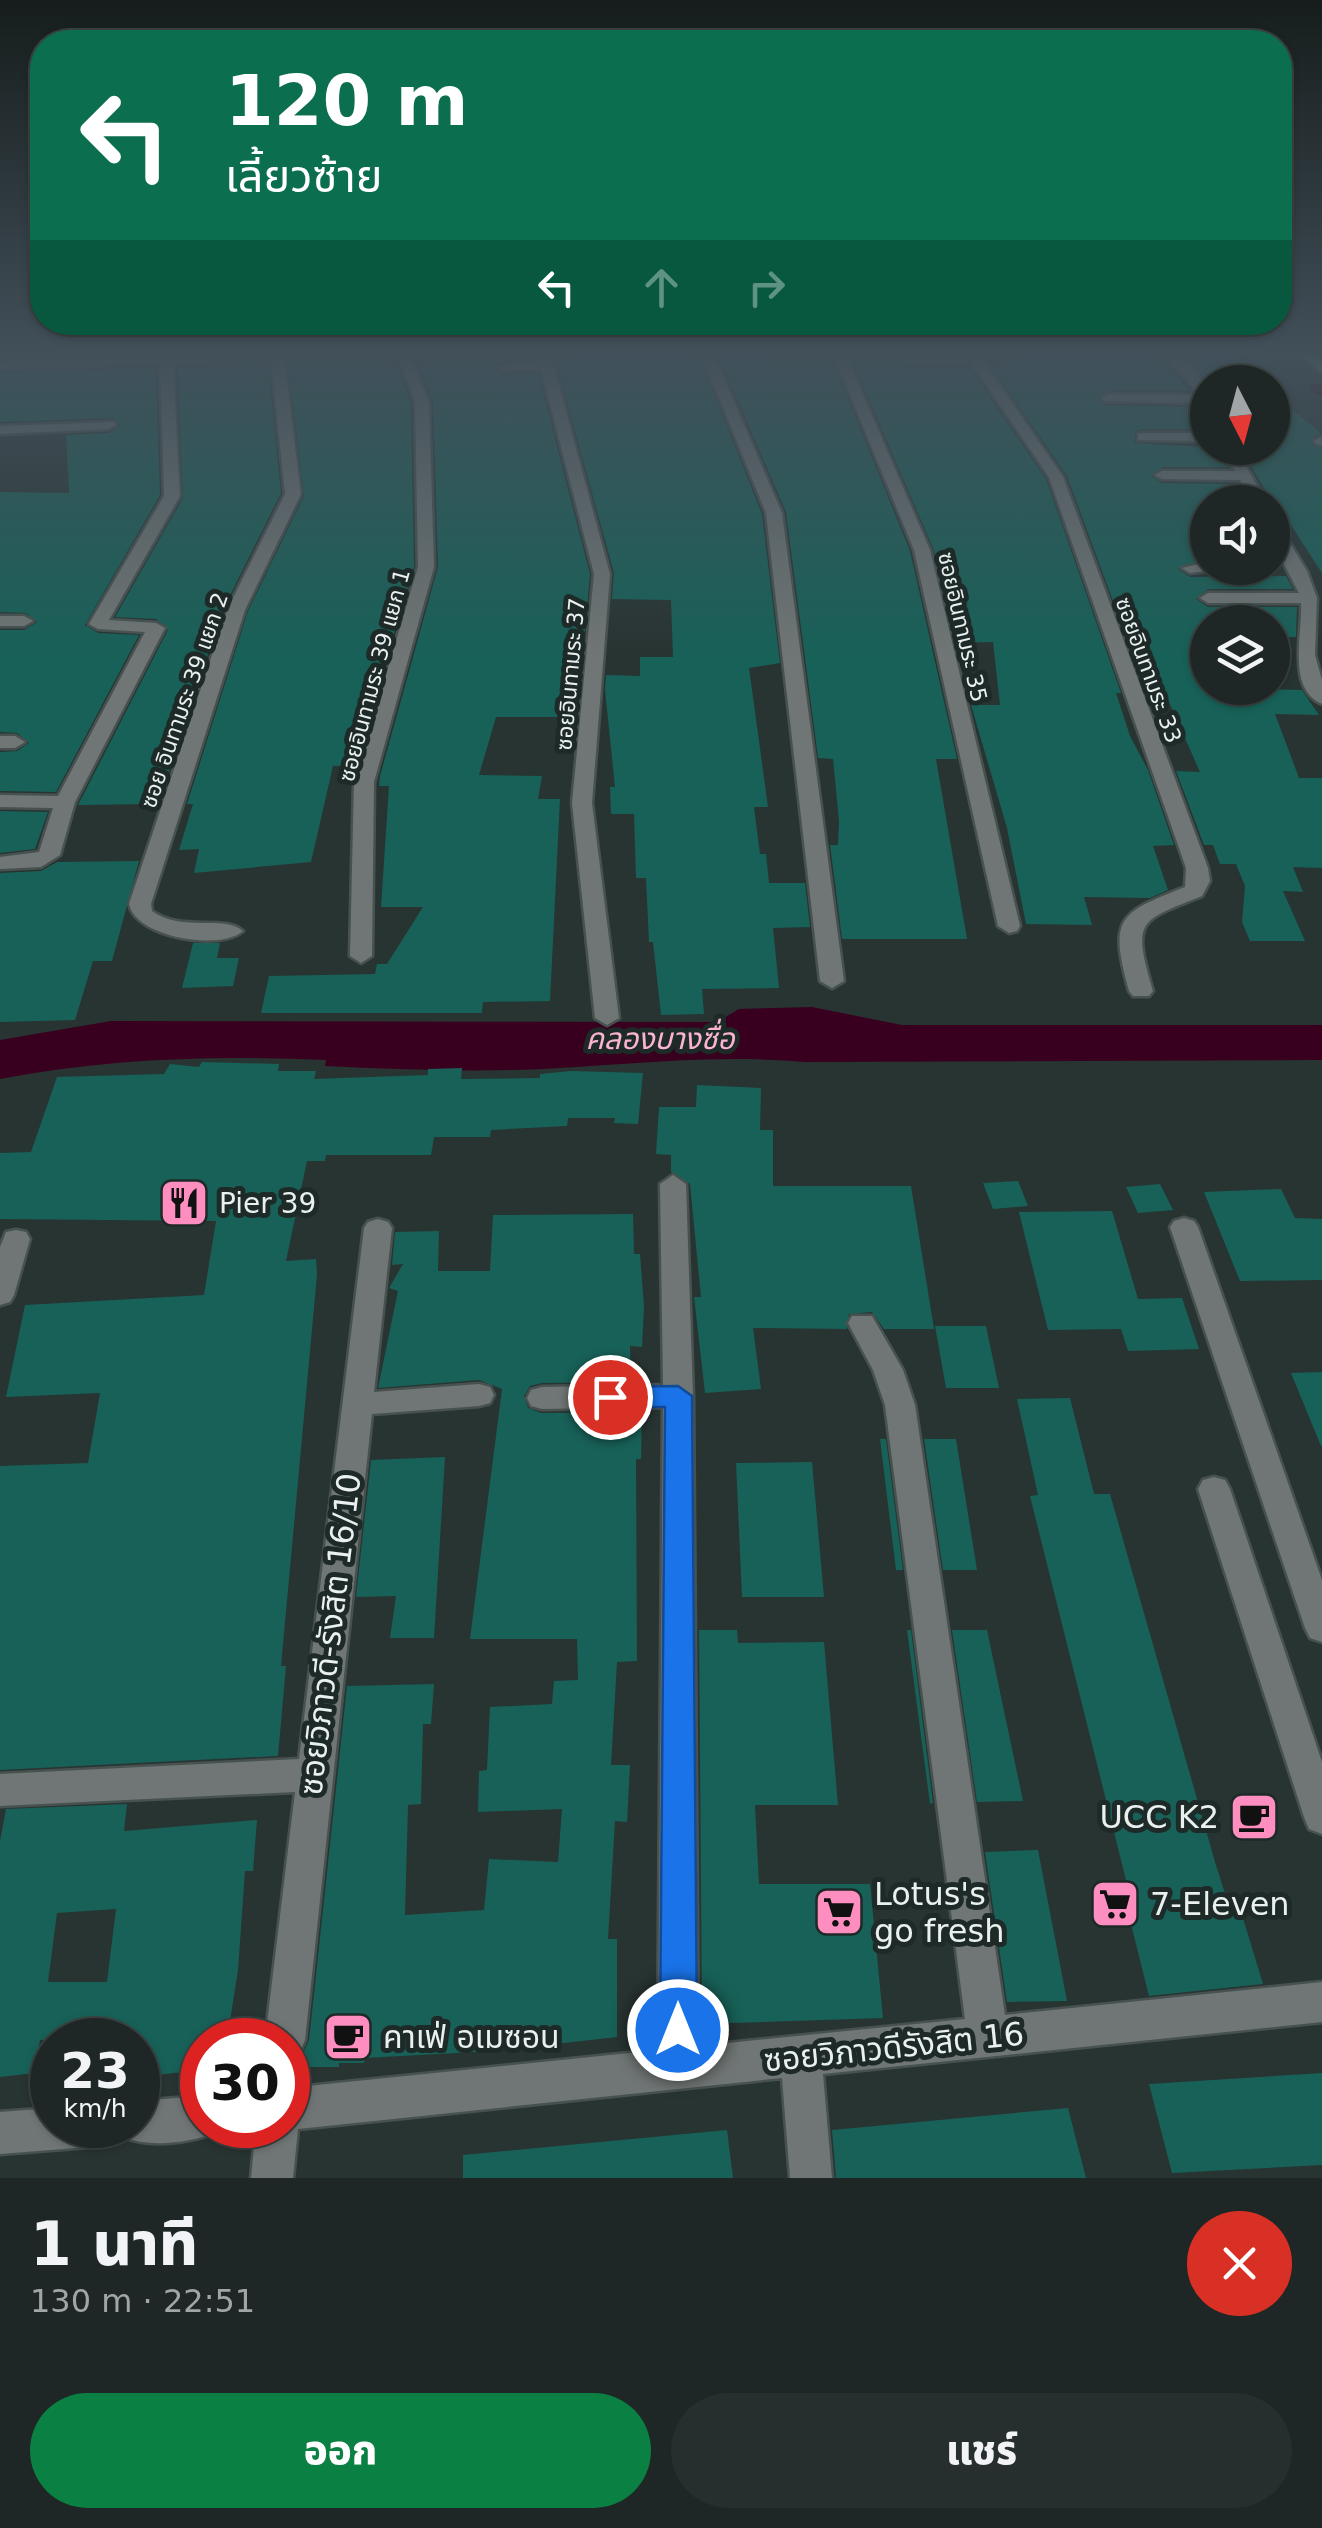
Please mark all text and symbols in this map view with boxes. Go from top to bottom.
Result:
text: 120 m [225,60,468,142]
icon: left [60,70,190,200]
text: เลี้ยวซ้าย [225,150,382,203]
icon: left [529,260,584,315]
icon: ahead [634,260,689,315]
icon: right [739,260,794,315]
north arrow [1190,365,1290,465]
map controls [1190,365,1290,705]
button: sound [1190,485,1290,585]
street label: ซอยอินทามระ 35 [933,550,992,704]
street label: ซอยอินทามระ 39 แยก 1 [334,566,415,784]
street label: ซอย อินทามระ 39 แยก 2 [136,589,233,811]
street label: ซอยอินทามระ 33 [1111,594,1186,746]
street label: ซอยอินทามระ 37 [551,597,590,751]
button: layers [1190,605,1290,705]
water label: คลองบางซื่อ [585,1018,736,1056]
restaurant icon: Pier 39 [158,1177,210,1229]
place label: Pier 39 [219,1187,316,1220]
pin [568,1355,653,1440]
icon: arrive [583,1370,638,1425]
street label: ซอยวิภาวดี-รังสิต 16/10 [291,1471,369,1797]
cafe icon: UCC K2 [1228,1791,1280,1843]
place label: UCC K2 [1099,1798,1219,1836]
place label: Lotus's go fresh [874,1875,1004,1950]
supermarket icon: 7-Eleven [1089,1878,1141,1930]
place label: 7-Eleven [1150,1885,1290,1923]
supermarket icon: Lotus's go fresh [813,1886,865,1938]
position arrow [626,1978,730,2082]
cafe icon: คาเฟ่ อเมซอน [322,2011,374,2063]
street label: ซอยวิภาวดีรังสิต 16 [762,2014,1026,2080]
speed limit sign: 30 [180,2018,310,2148]
place label: คาเฟ่ อเมซอน [383,2018,560,2056]
text: 23 [60,2042,130,2100]
text: km/h [63,2094,127,2123]
text: 1 นาที [30,2209,198,2279]
button: close [1187,2211,1292,2316]
text: 130 m · 22:51 [30,2282,255,2320]
button: ออก [30,2393,651,2508]
button: แชร์ [671,2393,1292,2508]

